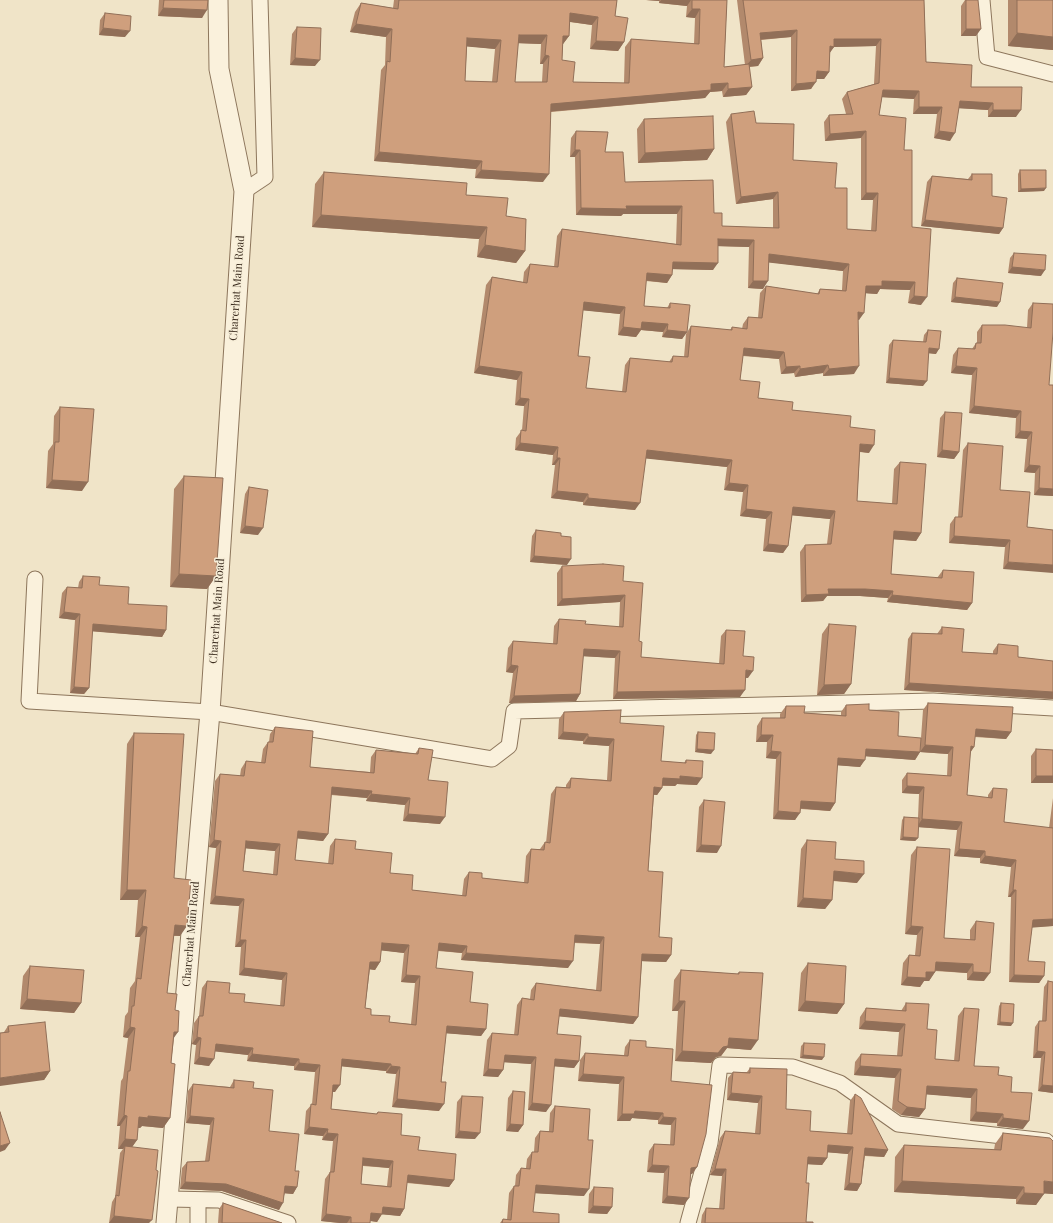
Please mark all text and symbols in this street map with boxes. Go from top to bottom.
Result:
street label: Charerhat Main Road [227,235,247,341]
street label: Charerhat Main Road [207,558,227,664]
street label: Charerhat Main Road [180,881,202,987]

